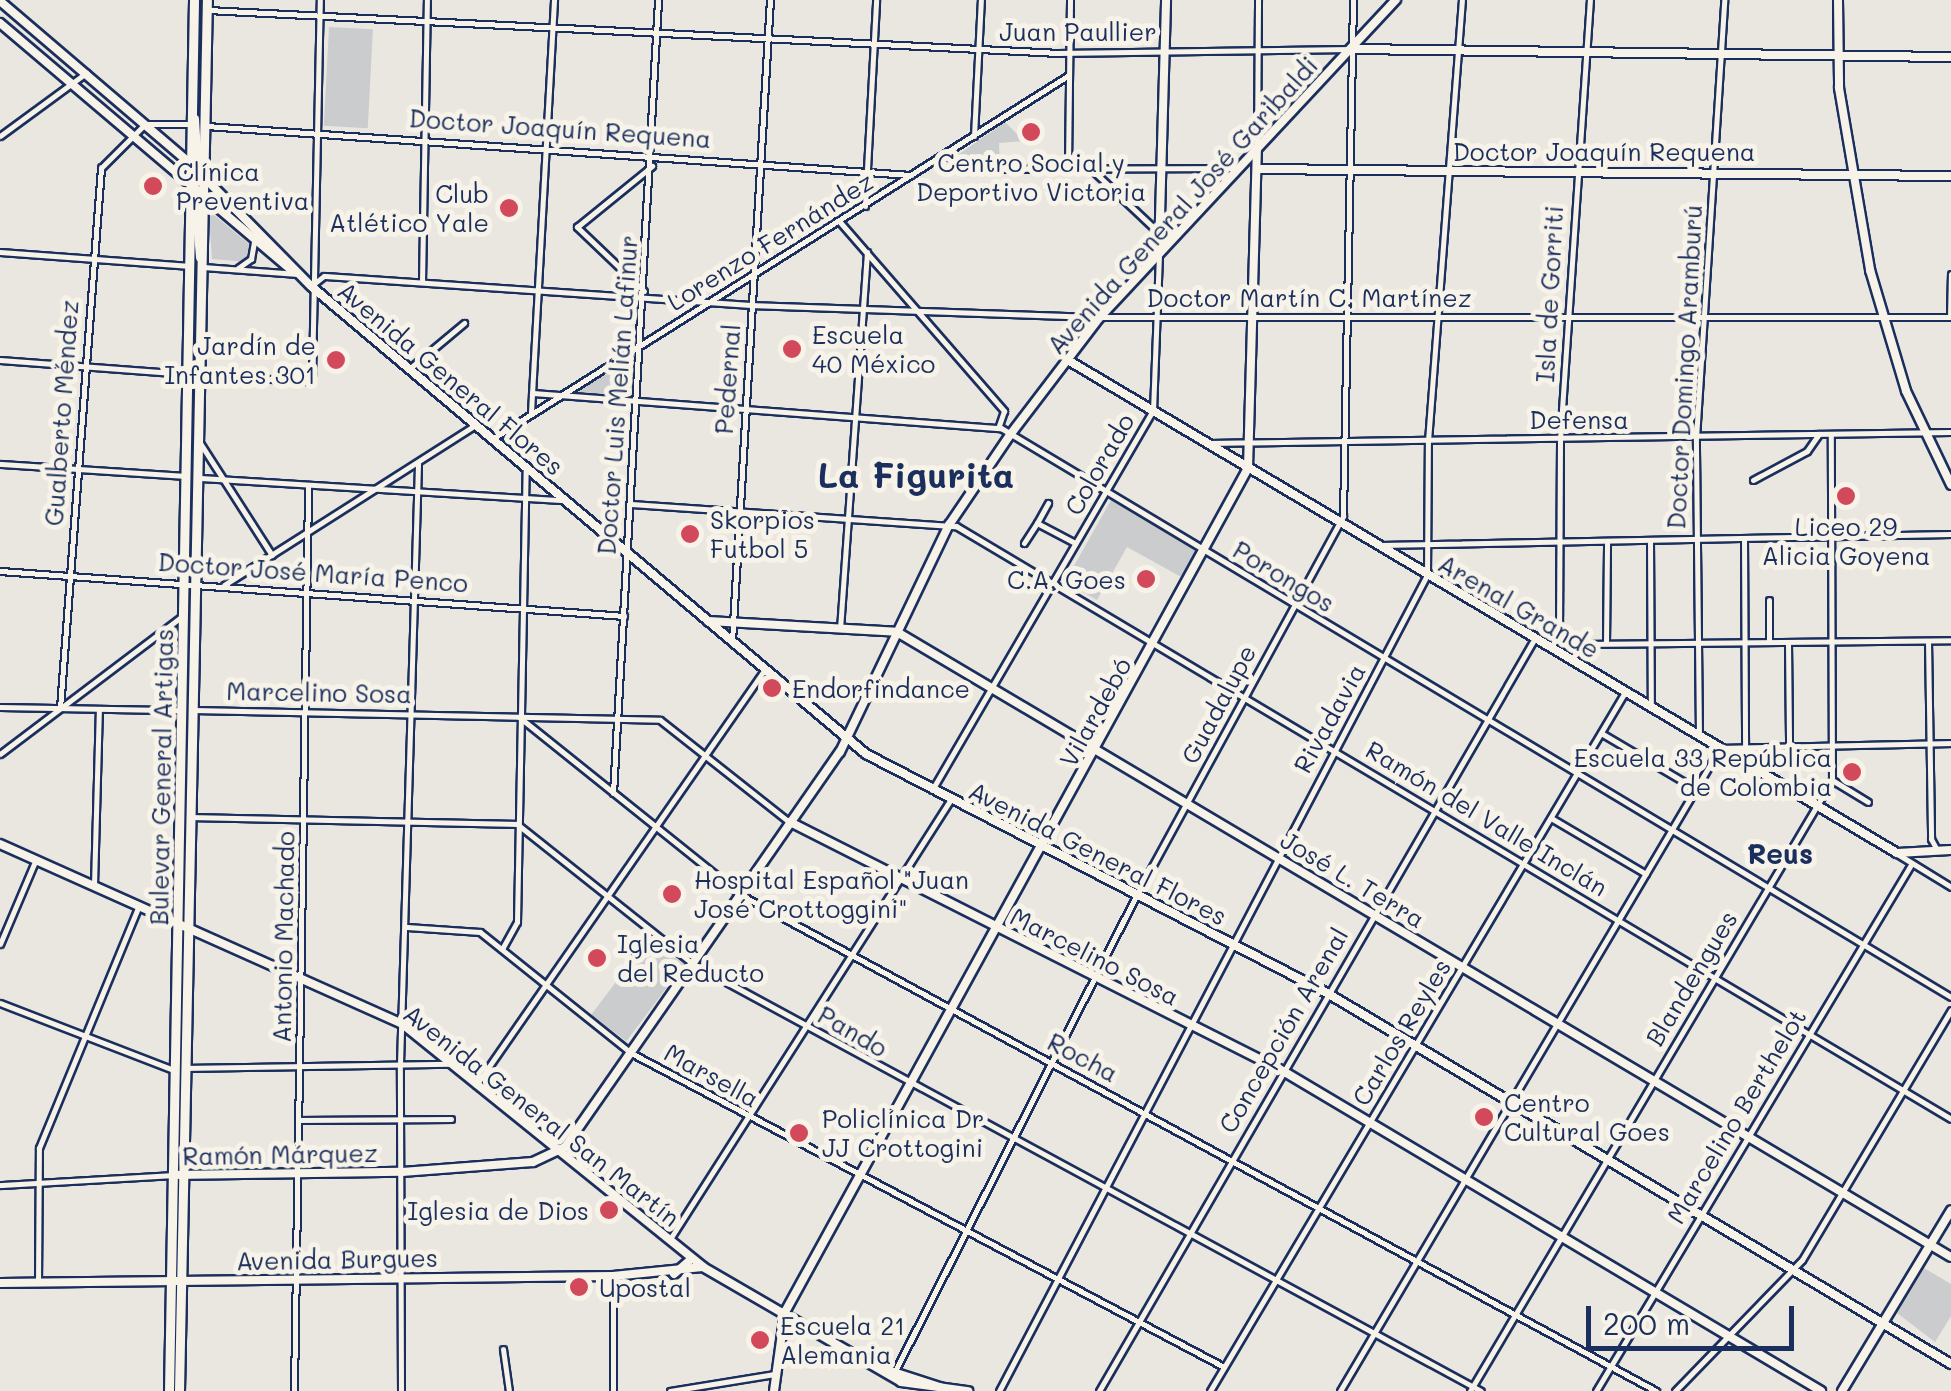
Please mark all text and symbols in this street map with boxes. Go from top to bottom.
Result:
street label: Juan Paullier [999,16,1157,46]
street label: Avenida General José Garibaldi [1040,50,1324,360]
street label: Doctor Joaquín Requena [408,102,712,154]
marker: Centro Social y Deportivo Victoria [1020,121,1042,143]
street label: Doctor Joaquín Requena [1453,136,1755,166]
place label: Centro Social y Deportivo Victoria [916,148,1146,207]
place label: Clínica Preventiva [176,157,309,216]
street label: Lorenzo Fernández [662,165,878,317]
marker: Clínica Preventiva [140,173,166,199]
place label: Club Atlético Yale [329,179,489,238]
marker: Club Atlético Yale [498,197,520,219]
street label: Doctor Domingo Aramburú [1661,204,1707,530]
street label: Isla de Gorriti [1529,205,1569,383]
street label: Doctor Luis Melián Lafinur [591,234,643,556]
street label: Avenida General Flores [332,275,570,481]
street label: Doctor Martín C. Martínez [1146,282,1472,312]
street label: Gualberto Méndez [38,299,84,527]
place label: Escuela 40 México [812,320,935,379]
street label: Pedernal [708,323,746,435]
place label: Jardín de Infantes 301 [164,331,316,390]
marker: Escuela 40 México [781,338,803,360]
marker: Jardín de Infantes 301 [325,349,347,371]
street label: Defensa [1529,404,1629,434]
street label: Colorado [1058,408,1140,520]
district label: La Figurita [818,453,1014,495]
marker: Liceo 29 Alicia Goyena [1835,485,1857,507]
place label: Skorpios Futbol 5 [710,505,815,564]
place label: Liceo 29 Alicia Goyena [1762,512,1930,571]
marker: Skorpios Futbol 5 [679,523,701,545]
street label: Porongos [1228,534,1340,618]
street label: Doctor José María Penco [157,546,469,598]
street label: Arenal Grande [1433,548,1605,664]
place label: C.A. Goes [1007,564,1126,594]
marker: C.A. Goes [1135,568,1157,590]
street label: Bulevar General Artigas [143,628,179,926]
street label: Guadalupe [1174,640,1262,768]
street label: Vilardebó [1053,652,1137,772]
street label: Rivadavia [1287,658,1371,778]
place label: Endorfindance [792,673,970,703]
street label: Marcelino Sosa [226,675,412,709]
marker: Endorfindance [761,677,783,699]
street label: Ramón del Valle Inclán [1361,734,1613,902]
place label: Escuela 33 República de Colombia [1574,743,1832,802]
marker: Escuela 33 República de Colombia [1841,761,1863,783]
street label: Avenida General Flores [964,775,1232,931]
street label: José L. Terra [1276,824,1430,934]
street label: Antonio Machado [266,831,300,1043]
district label: Reus [1747,836,1813,870]
place label: Hospital Español "Juan José Crottoggini" [694,865,969,924]
marker: Hospital Español "Juan José Crottoggini" [659,881,685,907]
street label: Marcelino Sosa [1006,901,1184,1011]
street label: Blandengues [1639,905,1743,1051]
street label: Concepción Arenal [1212,922,1354,1138]
place label: Iglesia del Reducto [617,929,764,988]
marker: Iglesia del Reducto [586,947,608,969]
street label: Carlos Reyles [1345,953,1457,1111]
street label: Avenida General San Martín [398,998,686,1232]
street label: Pando [813,999,893,1063]
street label: Marcelino Berthelot [1660,1003,1812,1229]
street label: Rocha [1043,1026,1123,1088]
street label: Marsella [659,1037,765,1113]
place label: Centro Cultural Goes [1504,1088,1670,1147]
place label: Policlínica Dr JJ Crottogini [822,1104,984,1163]
marker: Centro Cultural Goes [1473,1106,1495,1128]
marker: Policlínica Dr JJ Crottogini [786,1120,812,1146]
street label: Ramón Márquez [182,1137,378,1171]
place label: Iglesia de Dios [407,1195,589,1225]
marker: Iglesia de Dios [598,1199,620,1221]
street label: Avenida Burgues [236,1242,438,1276]
place label: Upostal [599,1272,691,1302]
marker: Upostal [568,1276,590,1298]
scale bar [1591,1286,1798,1348]
text: 200 m [1603,1303,1690,1343]
place label: Escuela 21 Alemania [780,1311,905,1370]
marker: Escuela 21 Alemania [749,1329,771,1351]

